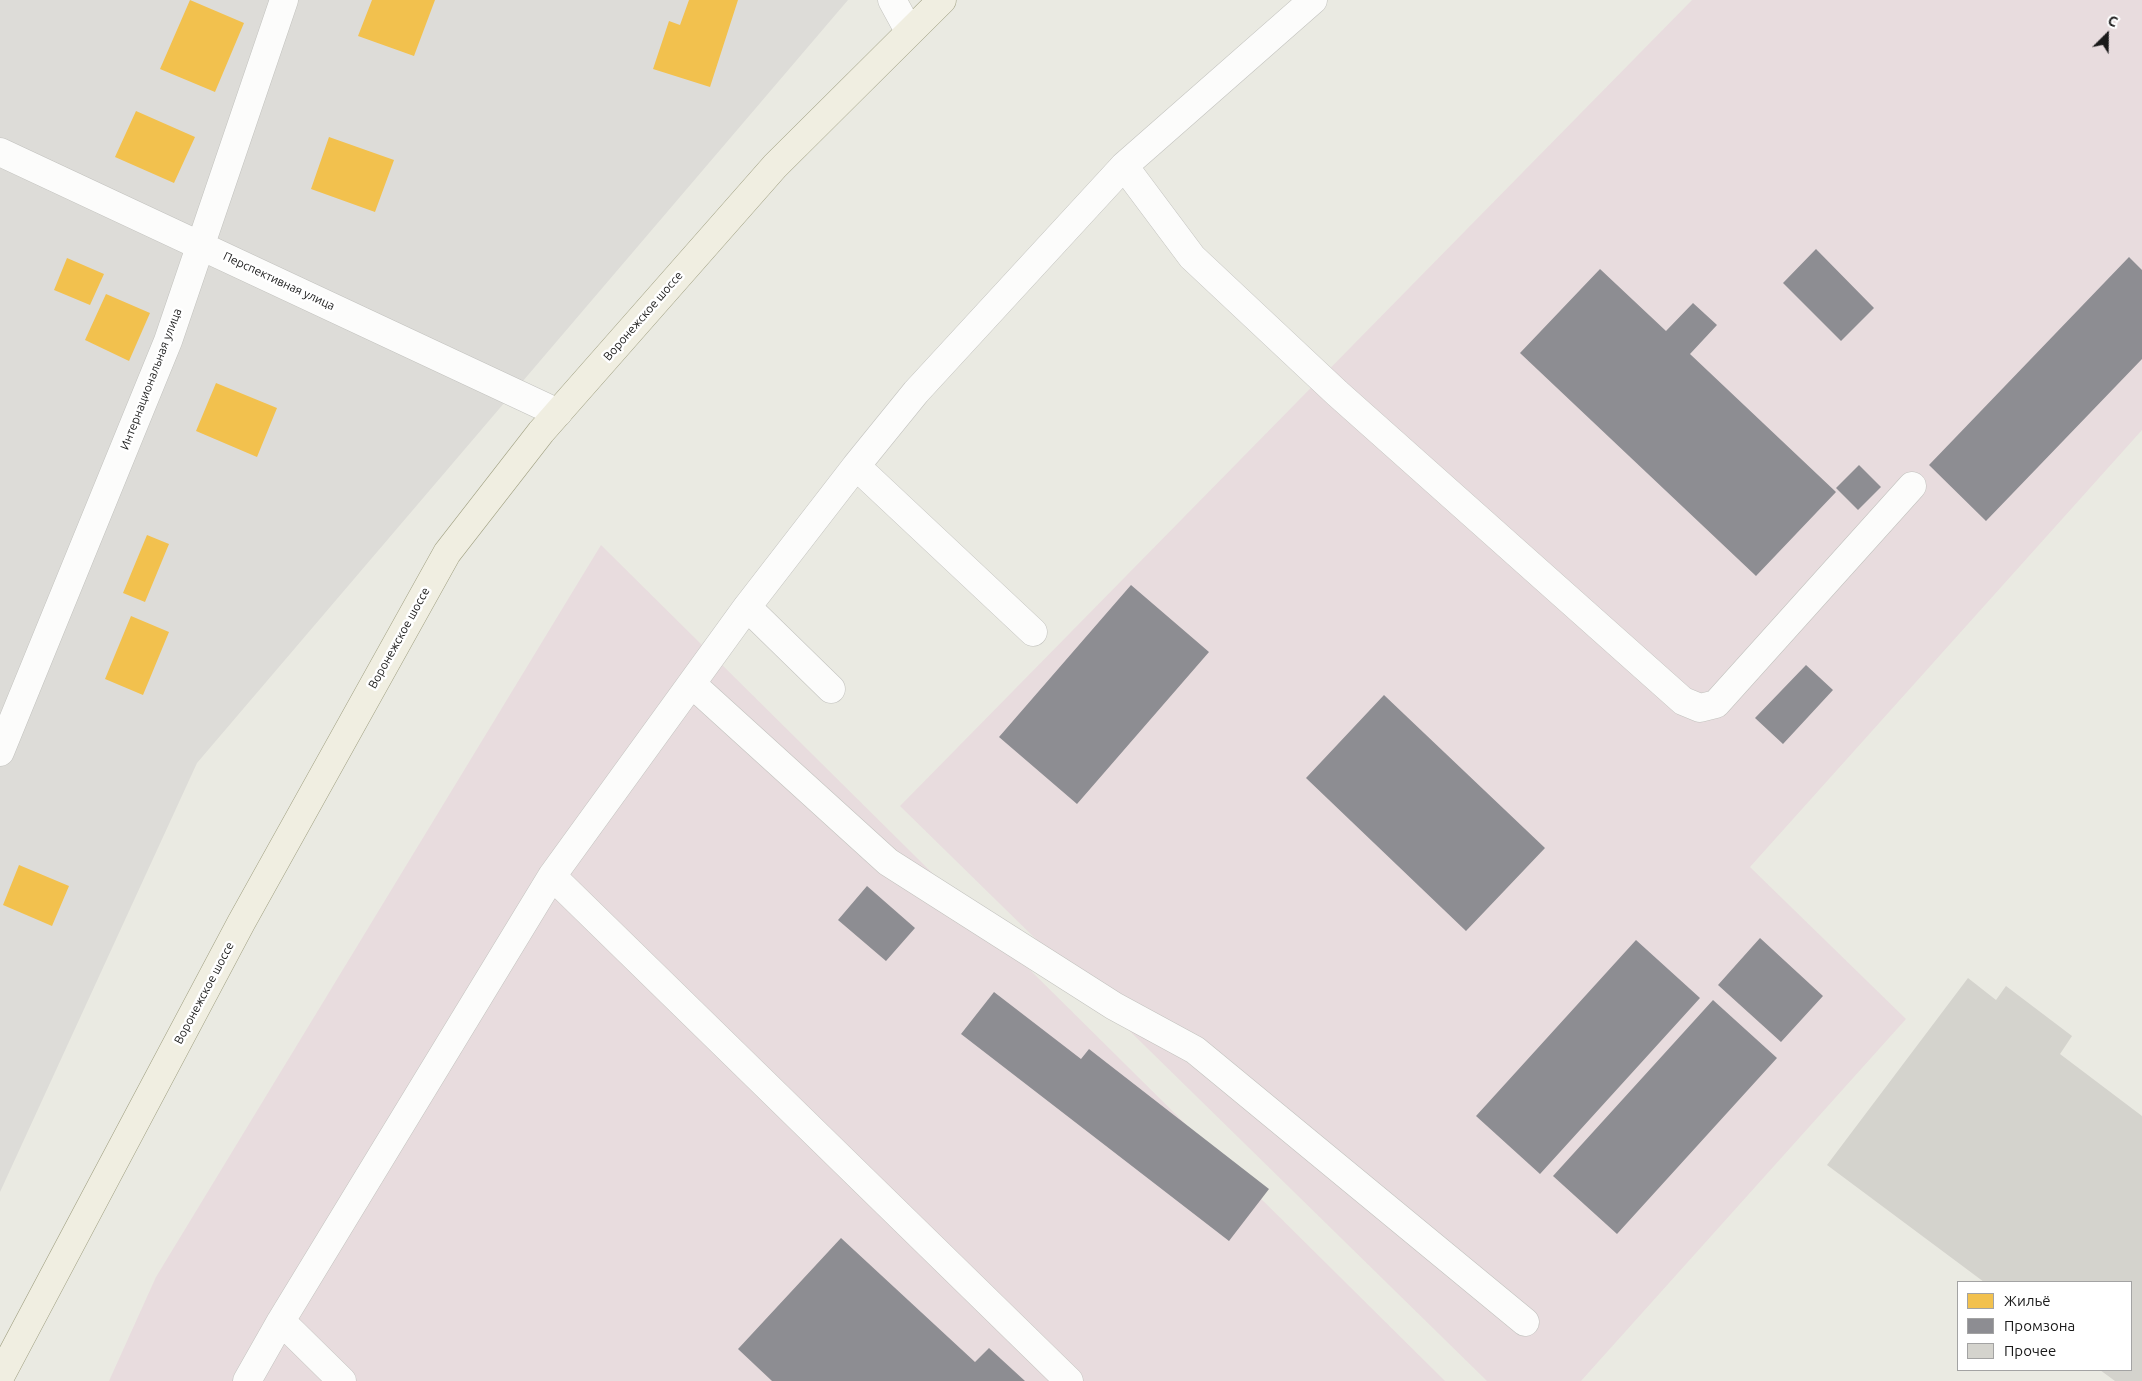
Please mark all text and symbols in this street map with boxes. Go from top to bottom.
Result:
north arrow [2082,10,2132,60]
text: С [2106,12,2120,30]
street label: Перспективная улица [221,249,337,313]
street label: Воронежское шоссе [600,268,686,364]
street label: Интернациональная улица [117,306,185,452]
street label: Воронежское шоссе [365,585,433,691]
street label: Воронежское шоссе [171,940,237,1046]
legend [1957,1281,2132,1371]
text: Жильё [2004,1292,2051,1309]
text: Промзона [2004,1317,2075,1334]
text: Прочее [2004,1342,2056,1359]

